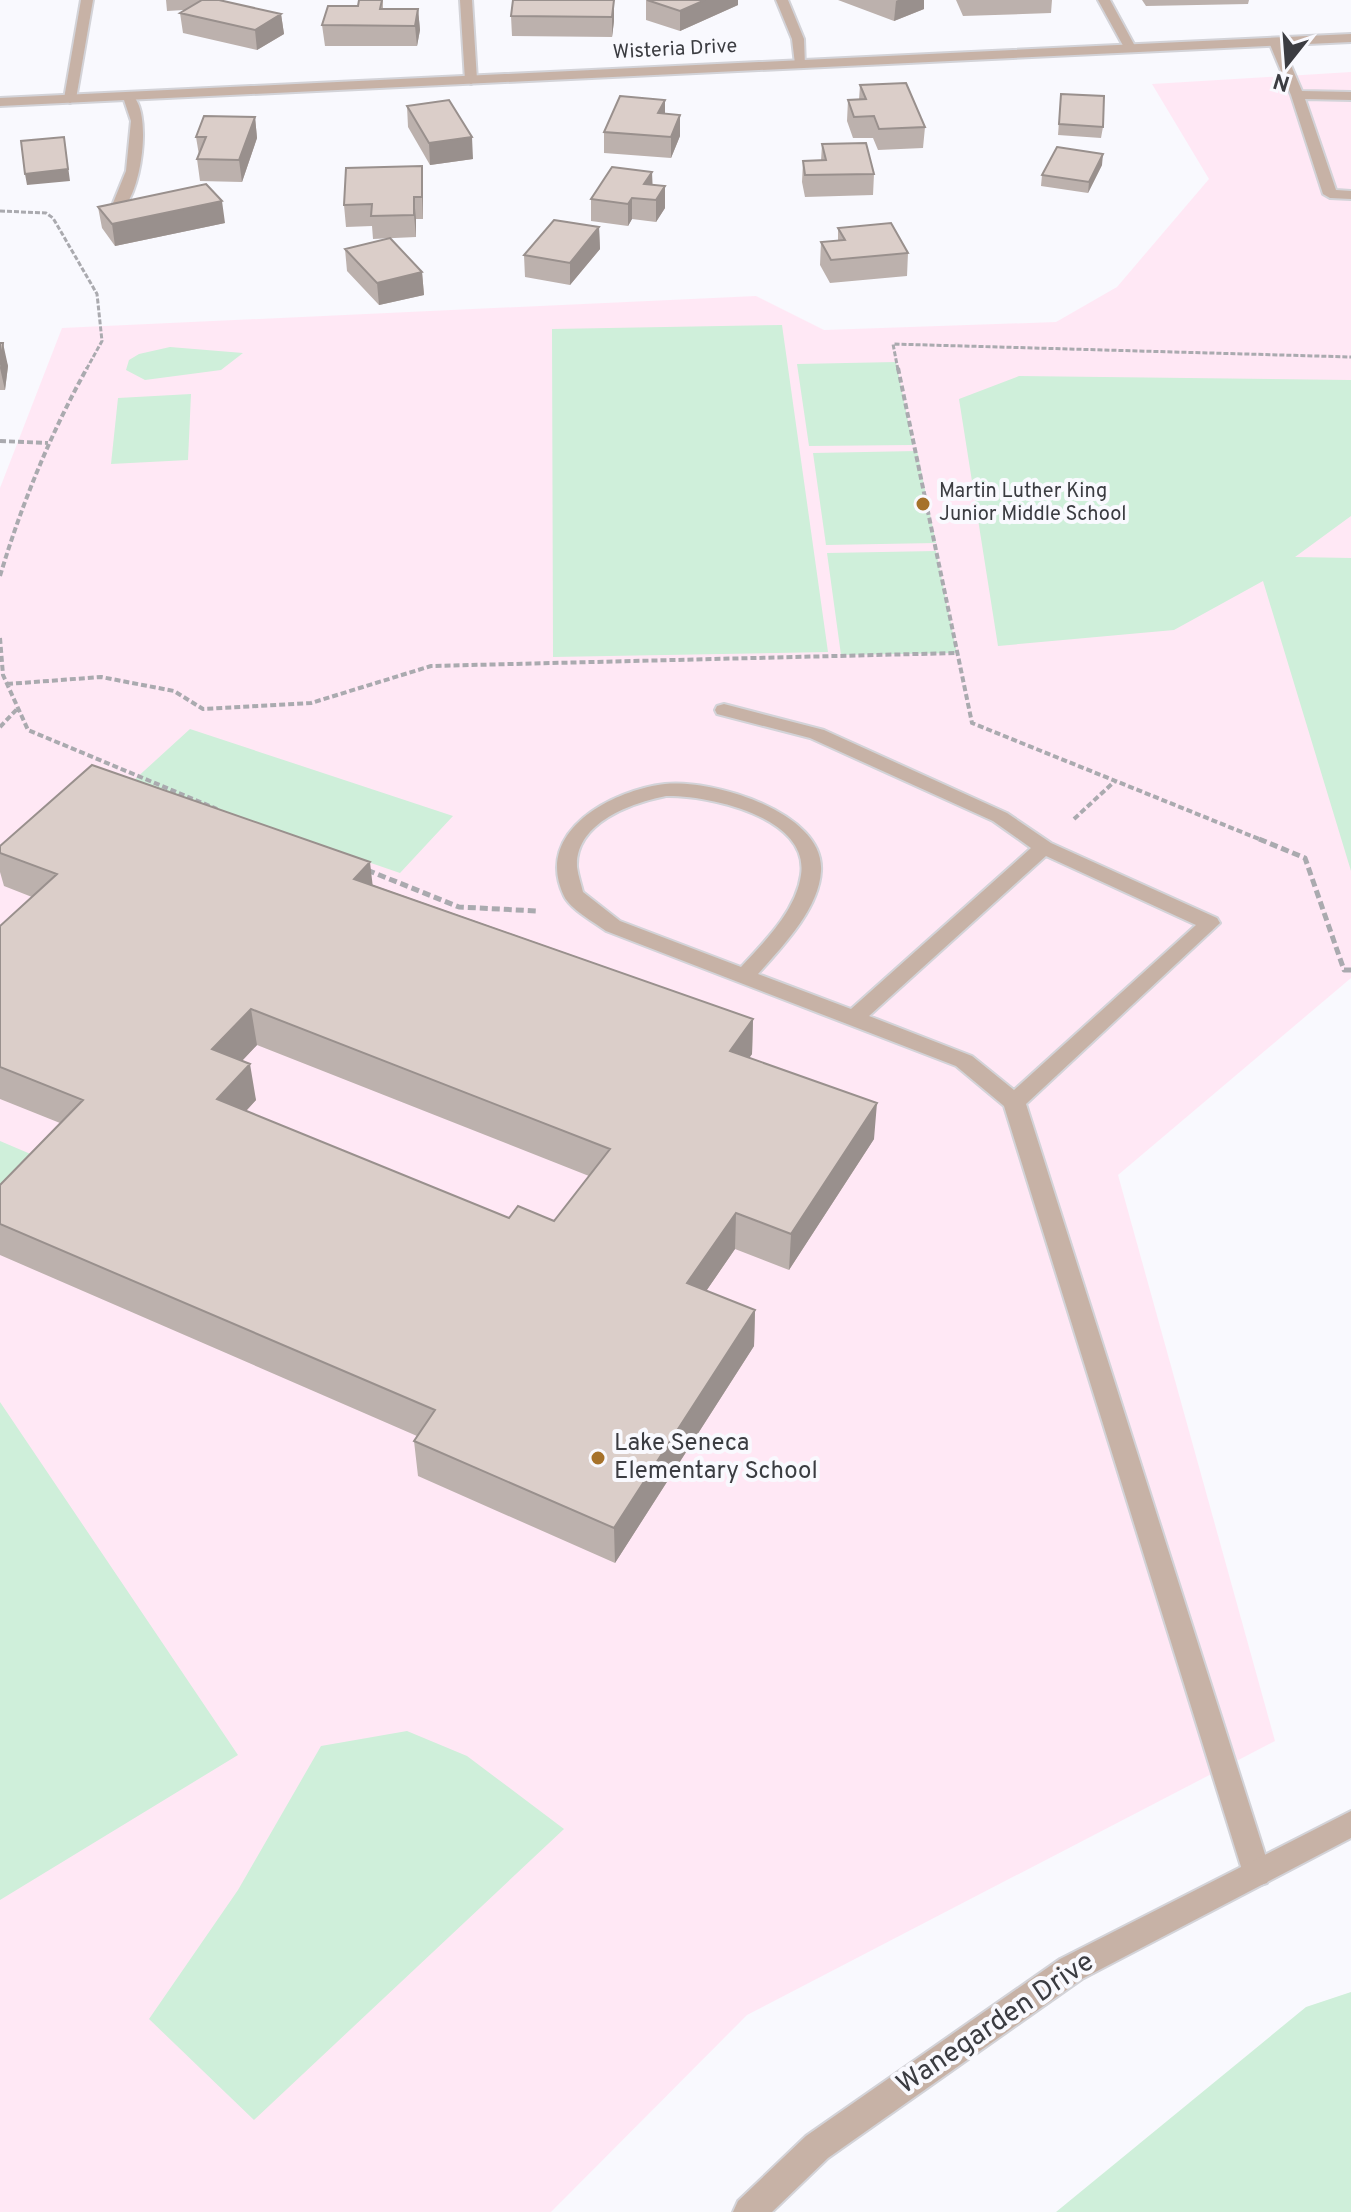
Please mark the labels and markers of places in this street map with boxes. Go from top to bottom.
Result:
place label: Martin Luther King Junior Middle School [939,479,1127,528]
marker: Martin Luther King Junior Middle School [914,495,932,513]
place label: Lake Seneca Elementary School [614,1429,818,1487]
marker: Lake Seneca Elementary School [589,1449,607,1467]

